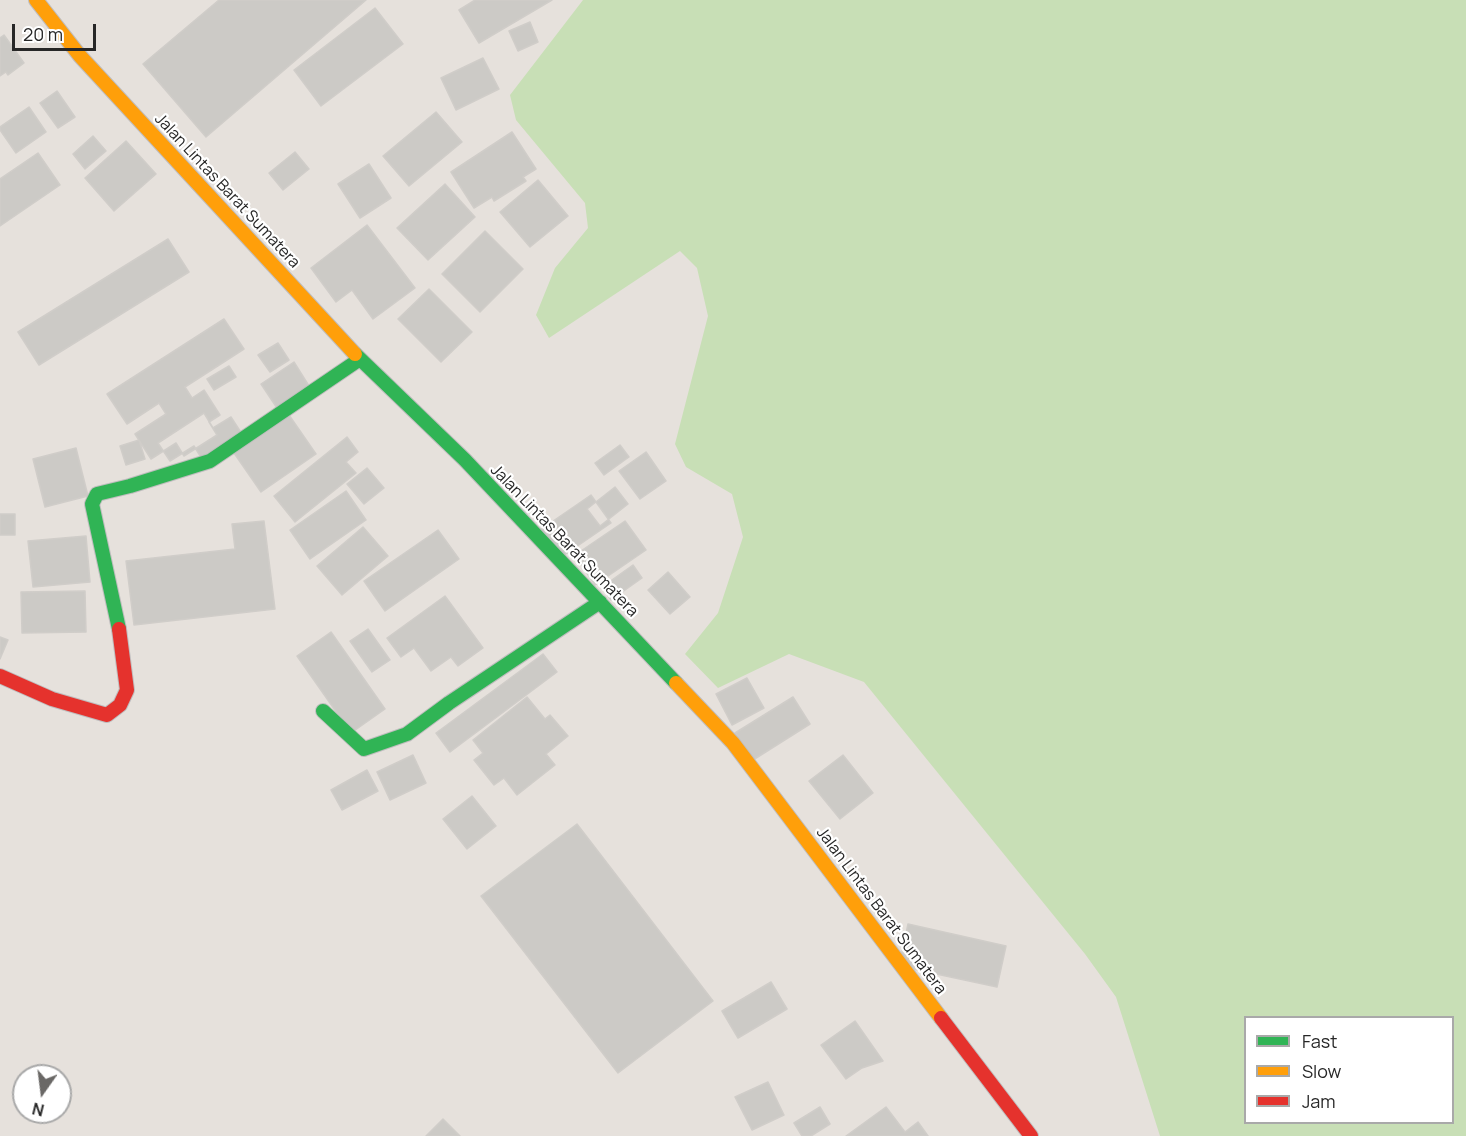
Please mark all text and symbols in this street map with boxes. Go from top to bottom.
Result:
scale bar [15,12,99,50]
text: 20 m [23,22,63,46]
street label: Jalan Lintas Barat Sumatera [150,110,304,272]
street label: Jalan Lintas Barat Sumatera [486,461,642,621]
street label: Jalan Lintas Barat Sumatera [812,824,950,998]
legend [1244,1016,1454,1124]
text: Fast [1302,1029,1337,1053]
text: Slow [1302,1059,1341,1083]
north arrow [12,1064,72,1124]
text: Jam [1302,1089,1336,1113]
text: N [30,1097,46,1122]

